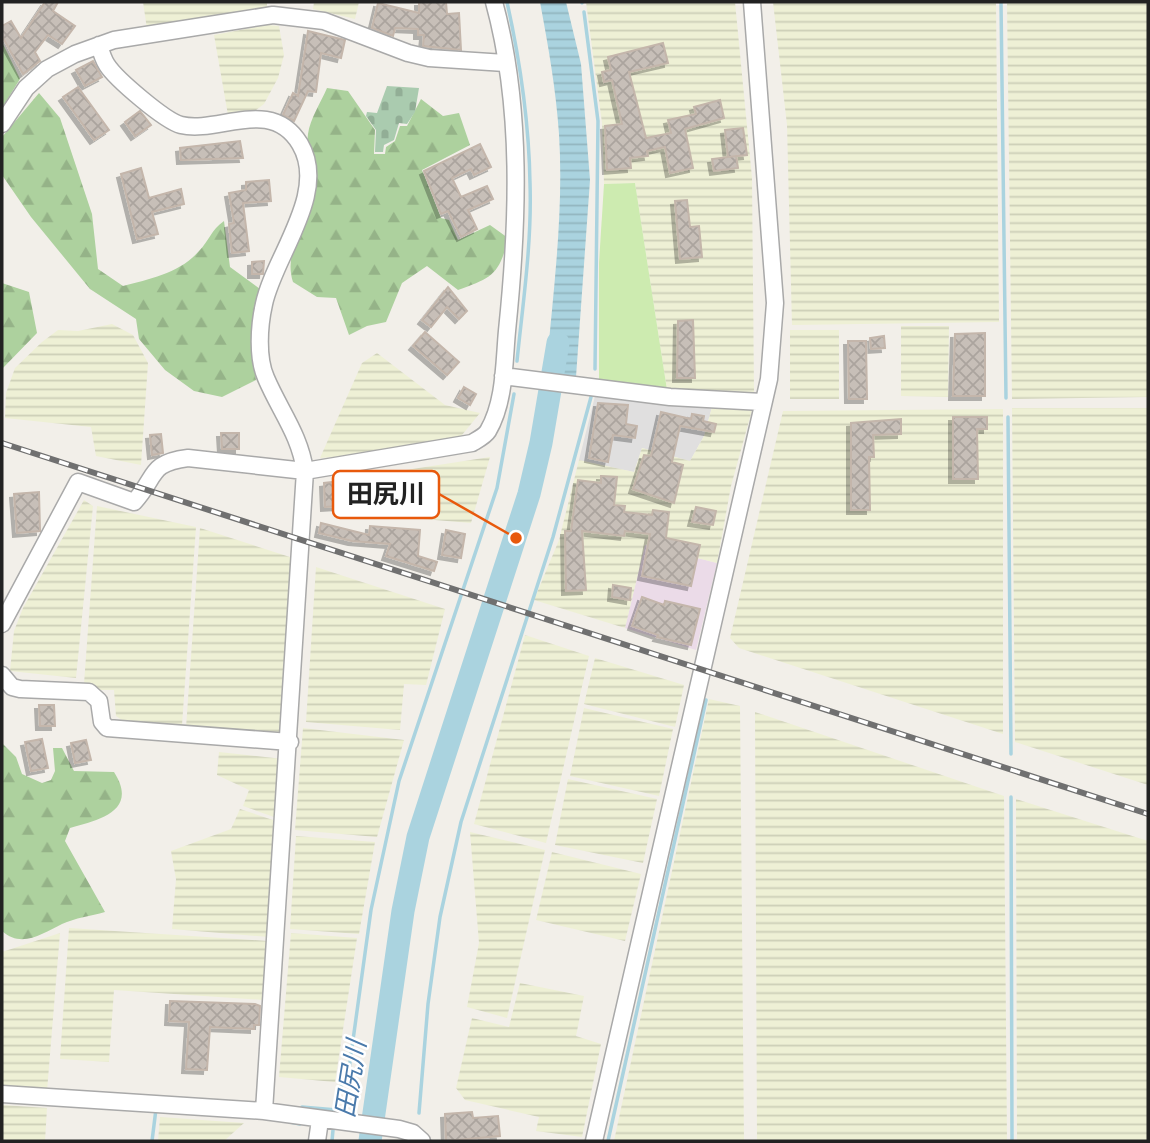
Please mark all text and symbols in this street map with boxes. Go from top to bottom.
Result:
callout: 田尻川 [333,471,439,518]
text: 田尻川 [347,479,425,510]
water label: 田尻川 [330,1035,373,1120]

